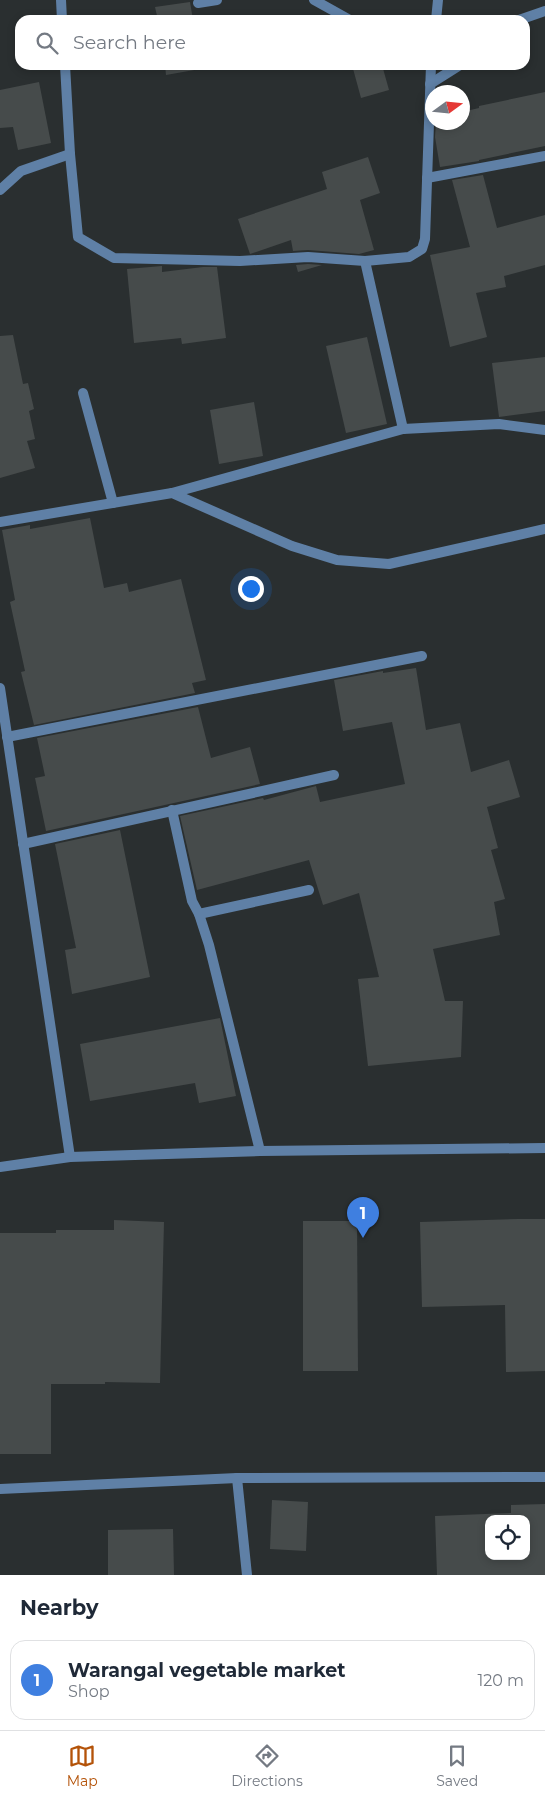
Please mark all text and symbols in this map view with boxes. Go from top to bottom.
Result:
search box [15,15,530,70]
icon: search [33,29,61,57]
text: Search here [73,31,186,54]
north arrow [425,85,470,130]
your location [238,576,264,602]
pin: 1 [347,1197,379,1238]
map controls [485,1515,530,1560]
button: locate [485,1515,530,1560]
text: Nearby [20,1595,99,1620]
text: Warangal vegetable market [68,1659,346,1682]
text: 1 [34,1671,40,1690]
text: 120 m [477,1671,524,1690]
text: Shop [68,1682,110,1701]
tab: Map [67,1742,98,1790]
tab: Directions [231,1742,303,1790]
tab: Saved [436,1742,478,1790]

